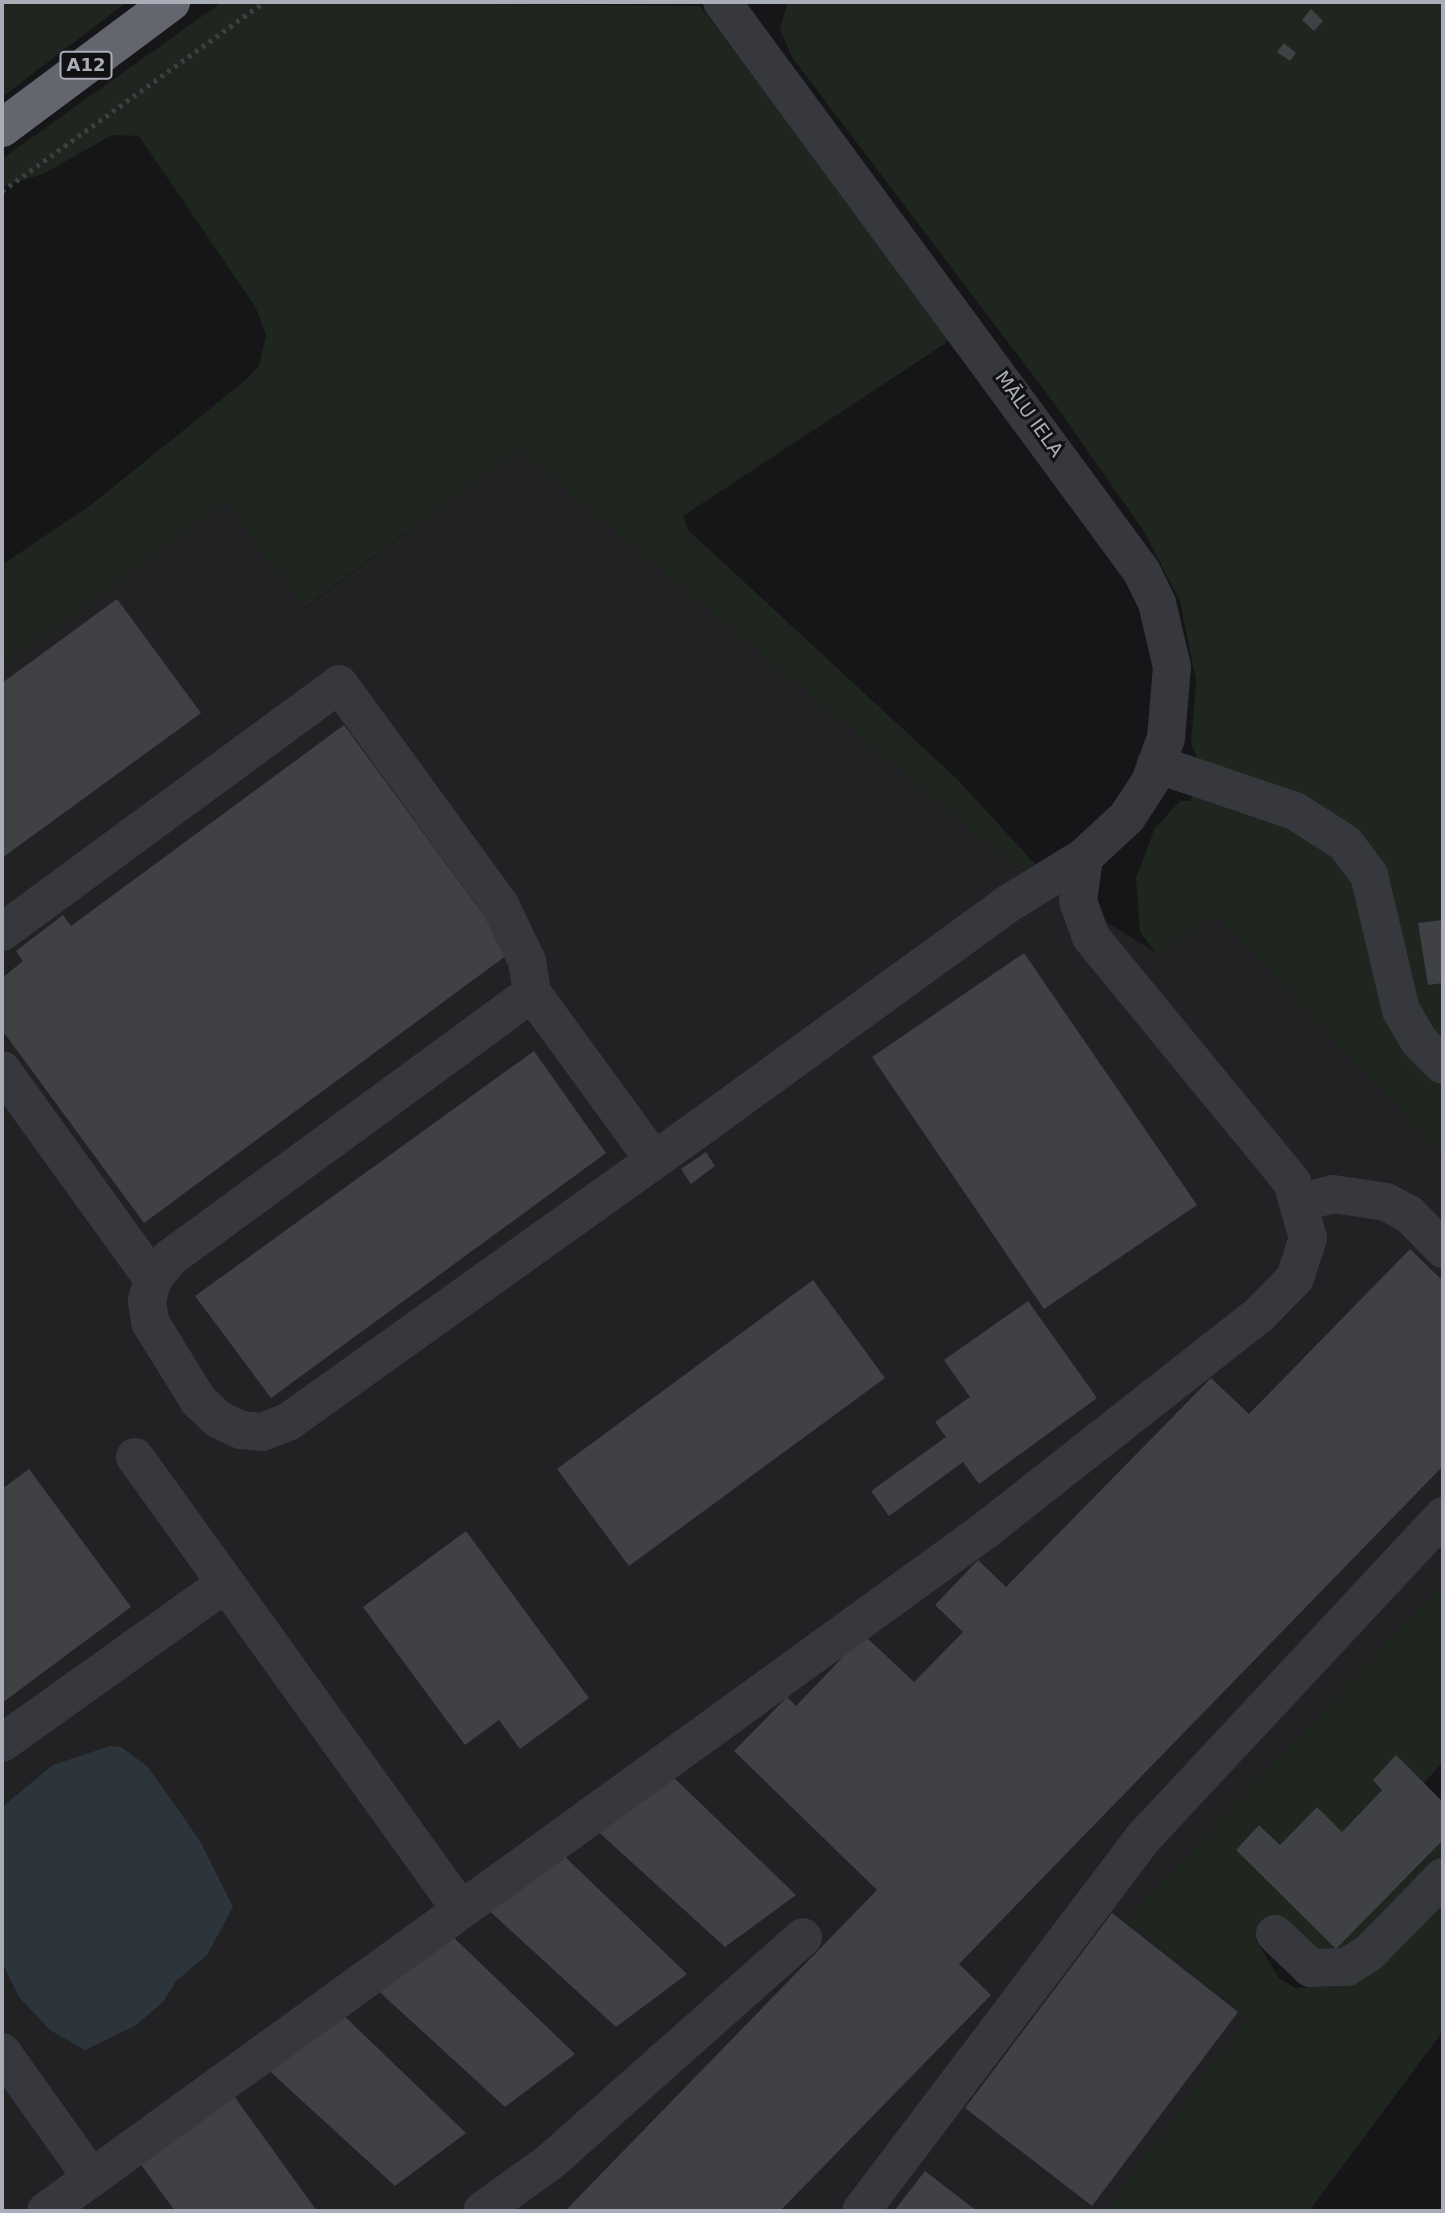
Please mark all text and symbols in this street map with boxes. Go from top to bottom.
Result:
road number: A12 [58,51,114,80]
street label: MĀLU IELA [990,367,1068,461]

